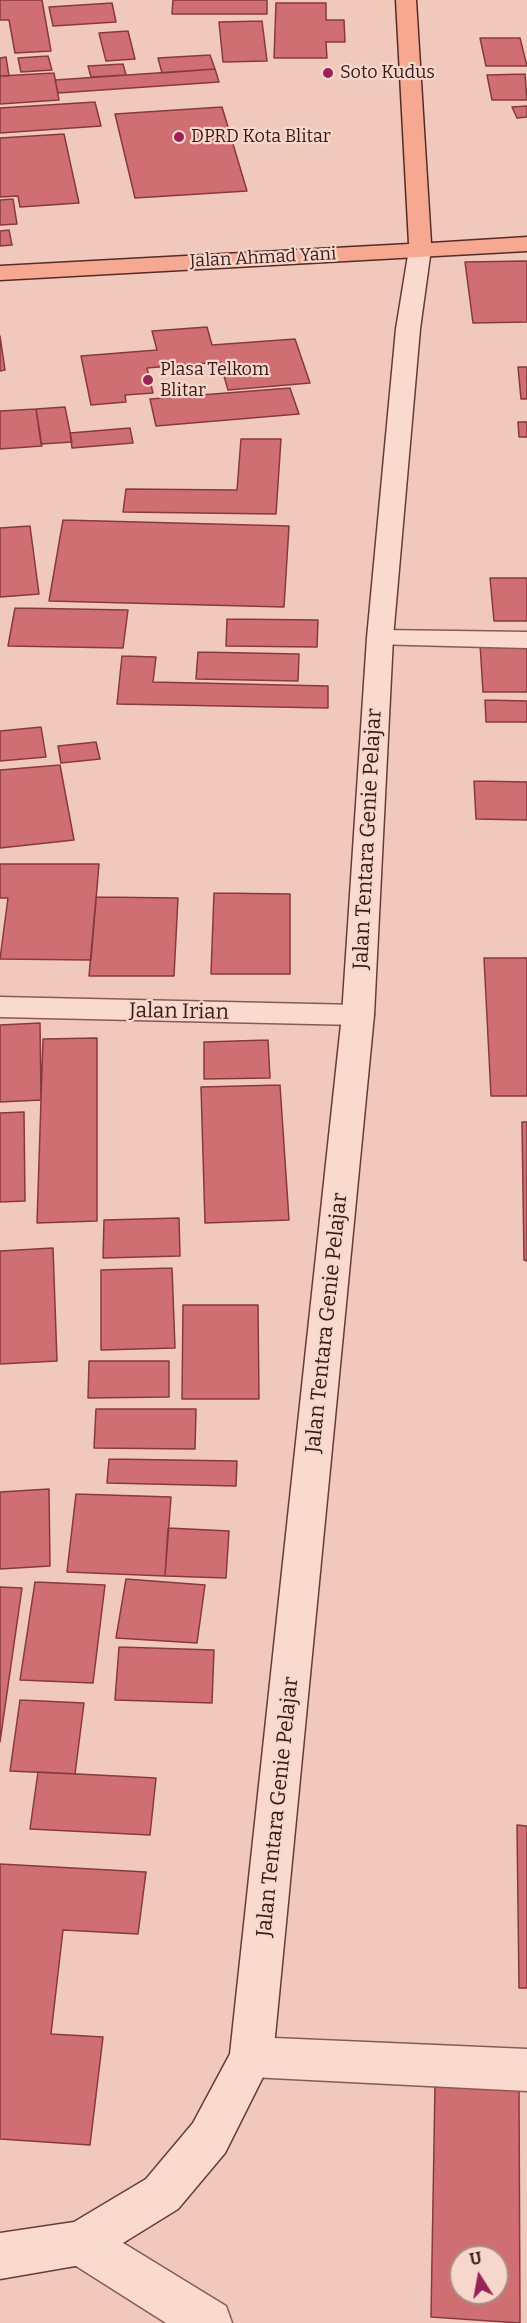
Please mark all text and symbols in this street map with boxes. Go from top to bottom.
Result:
place label: Soto Kudus [340,62,435,84]
marker: Soto Kudus [321,66,335,80]
place label: DPRD Kota Blitar [191,126,331,148]
marker: DPRD Kota Blitar [172,130,186,144]
street label: Jalan Ahmad Yani [189,243,337,273]
place label: Plasa Telkom Blitar [160,359,269,401]
marker: Plasa Telkom Blitar [141,373,155,387]
street label: Jalan Tentara Genie Pelajar [349,708,387,970]
street label: Jalan Irian [129,999,229,1025]
street label: Jalan Tentara Genie Pelajar [301,1192,353,1454]
street label: Jalan Tentara Genie Pelajar [252,1676,304,1938]
north arrow [449,2245,509,2305]
text: U [468,2248,483,2269]

